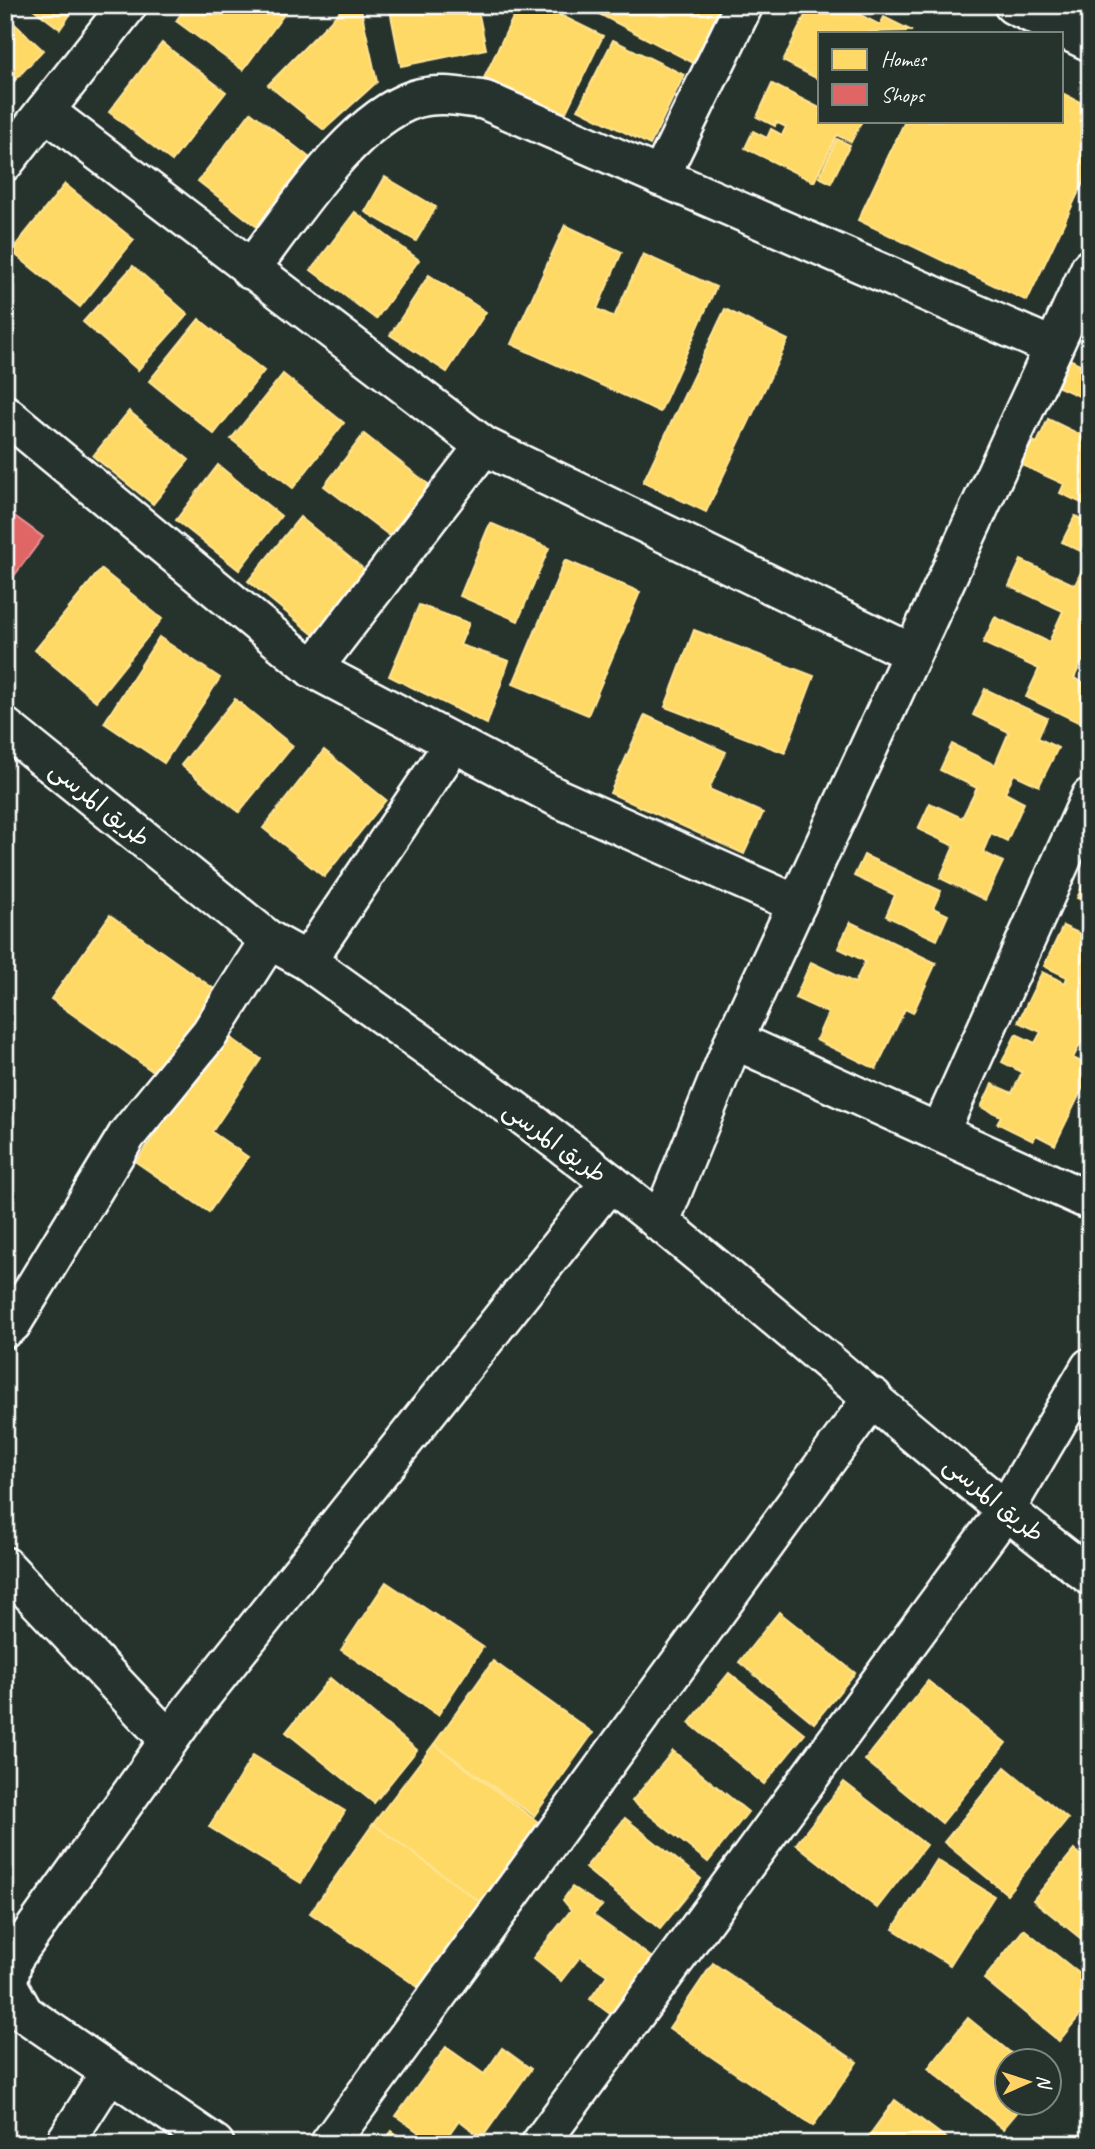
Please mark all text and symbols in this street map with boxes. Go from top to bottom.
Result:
legend [818,32,1064,122]
text: Homes [881,46,928,72]
text: Shops [881,82,926,108]
street label: طريق المرسى [44,754,156,854]
street label: طريق المرسى [497,1094,613,1190]
street label: طريق المرسى [938,1449,1050,1549]
north arrow [993,2048,1064,2118]
text: N [1032,2075,1056,2091]

